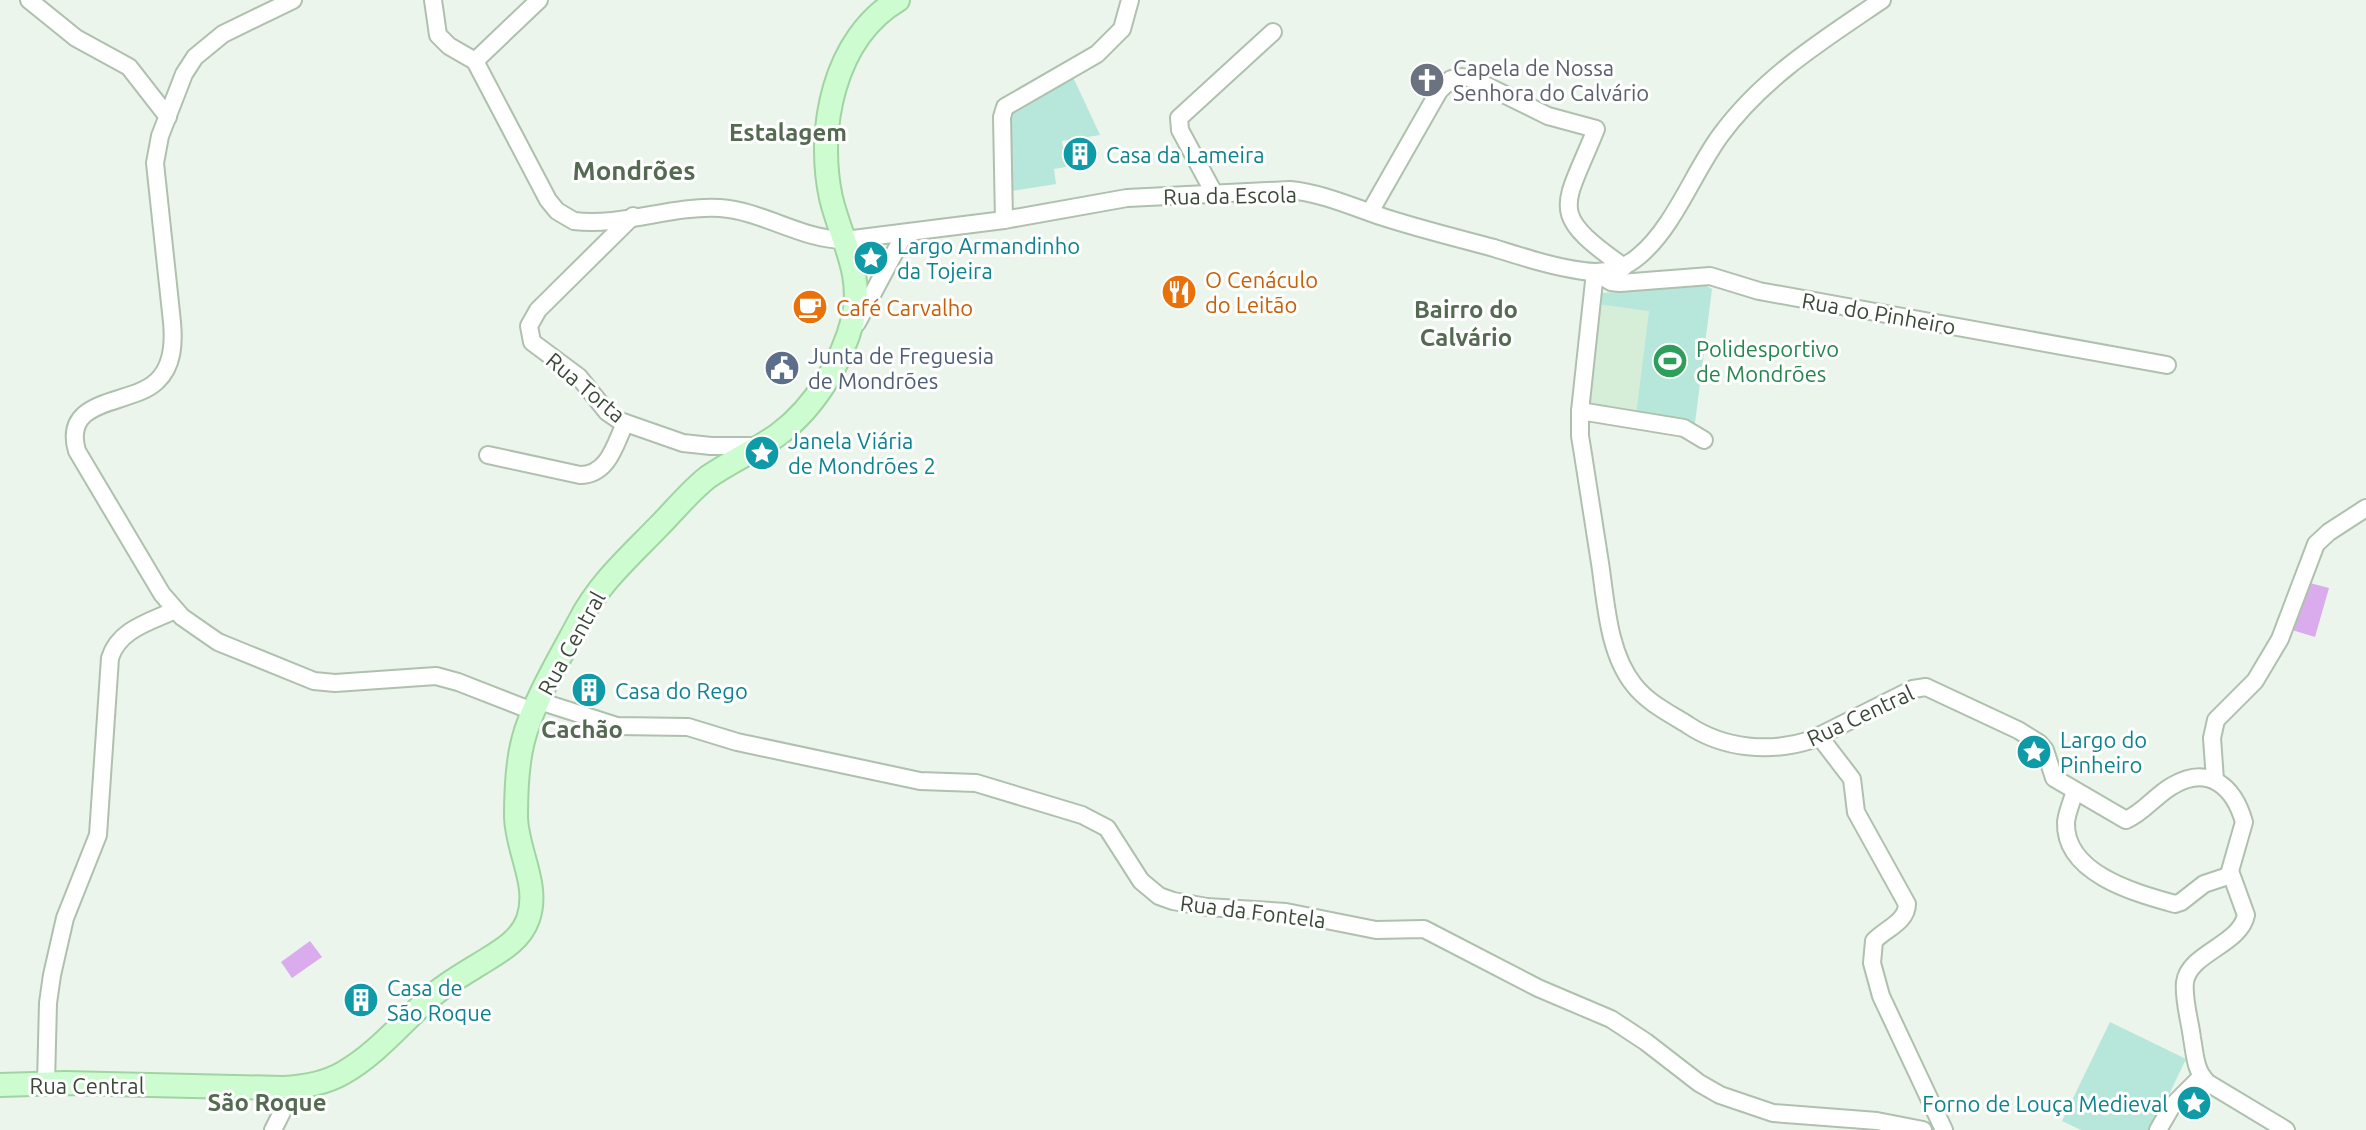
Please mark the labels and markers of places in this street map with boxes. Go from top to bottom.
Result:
place label: Capela de Nossa Senhora do Calvário [1453,55,1649,105]
church icon: Capela de Nossa Senhora do Calvário [1408,61,1446,99]
building icon: Casa da Lameira [1061,135,1099,173]
place label: Casa da Lameira [1106,142,1265,167]
place label: Largo Armandinho da Tojeira [897,233,1080,283]
place icon: Largo Armandinho da Tojeira [852,239,890,277]
place label: O Cenáculo do Leitão [1205,267,1318,317]
restaurant icon: O Cenáculo do Leitão [1160,273,1198,311]
cafe icon: Café Carvalho [791,288,829,326]
place label: Café Carvalho [836,295,973,320]
place label: Polidesportivo de Mondrões [1696,336,1839,386]
sports icon: Polidesportivo de Mondrões [1651,342,1689,380]
place label: Junta de Freguesia de Mondrões [808,343,994,393]
public building icon: Junta de Freguesia de Mondrões [763,349,801,387]
place label: Janela Viária de Mondrões 2 [788,428,936,478]
place icon: Janela Viária de Mondrões 2 [743,434,781,472]
building icon: Casa do Rego [570,671,608,709]
place label: Casa do Rego [615,678,748,703]
place label: Largo do Pinheiro [2060,727,2147,777]
place icon: Largo do Pinheiro [2015,733,2053,771]
place label: Casa de São Roque [387,975,492,1025]
building icon: Casa de São Roque [342,981,380,1019]
place icon: Forno de Louça Medieval [2175,1084,2213,1122]
place label: Forno de Louça Medieval [1922,1091,2168,1116]

